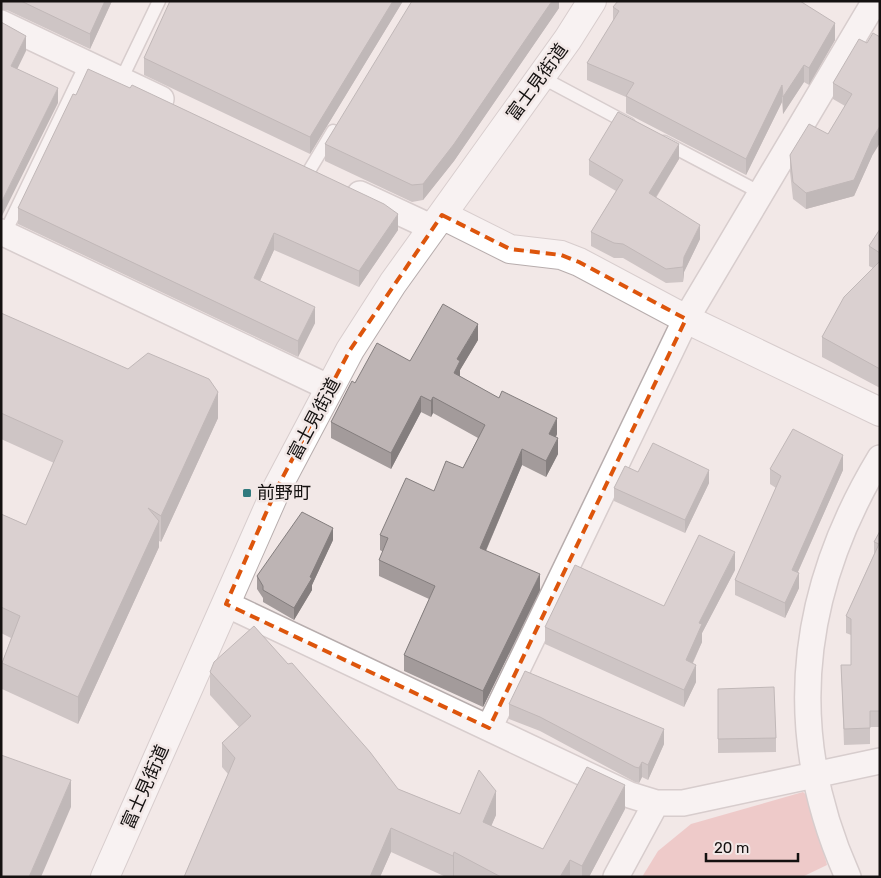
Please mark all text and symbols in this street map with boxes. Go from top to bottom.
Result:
street label: 富士見街道 [502,39,572,125]
street label: 富士見街道 [283,374,345,464]
place label: 前野町 [257,482,311,504]
marker: 前野町 [241,487,253,499]
street label: 富士見街道 [117,741,173,833]
scale bar [706,830,798,862]
text: 20 m [714,839,749,857]

